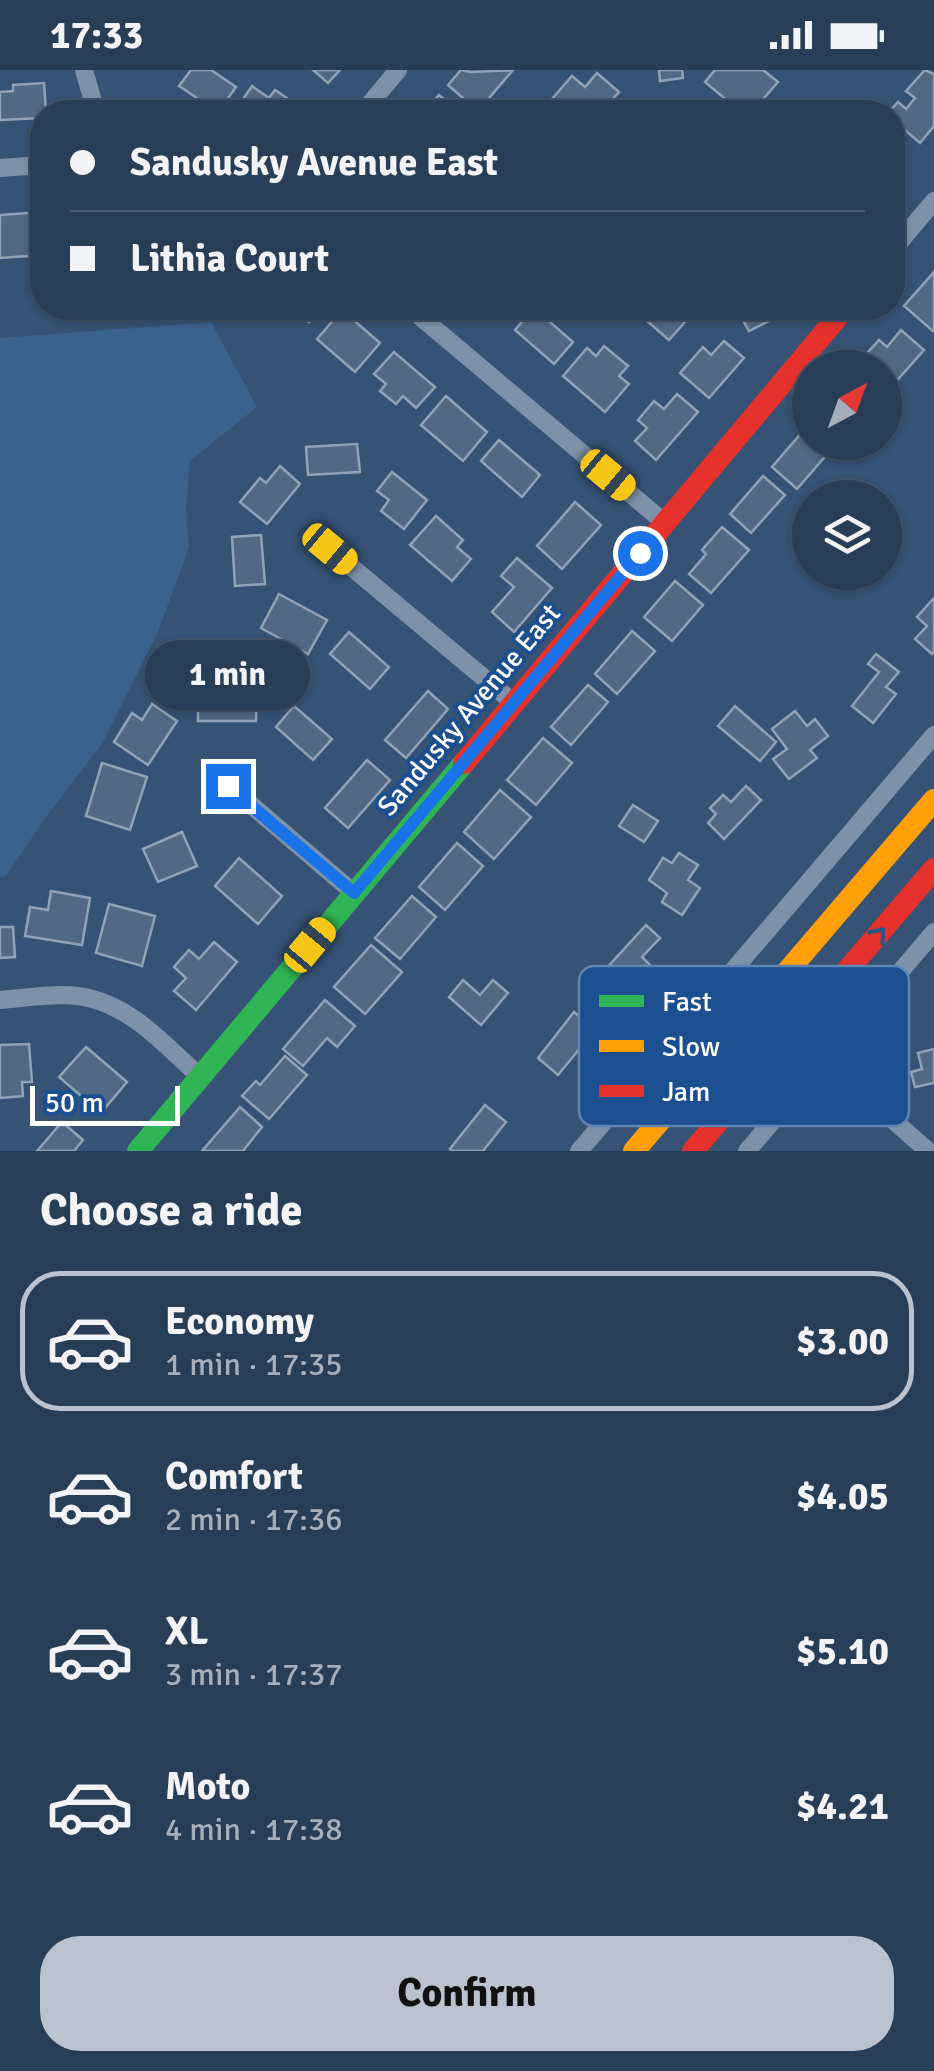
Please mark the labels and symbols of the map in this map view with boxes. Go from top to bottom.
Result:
north arrow [792,350,902,460]
car [575,444,641,506]
car [297,518,363,580]
route start [618,531,663,576]
street label: Sandusky Avenue East [370,597,568,823]
callout: 1 min [146,641,310,711]
route end [206,764,251,809]
car [279,912,341,978]
one-way arrow [867,927,885,946]
legend [579,966,909,1126]
text: Fast [662,985,712,1019]
text: Slow [662,1030,720,1064]
text: Jam [662,1075,710,1109]
scale bar [30,1081,180,1126]

